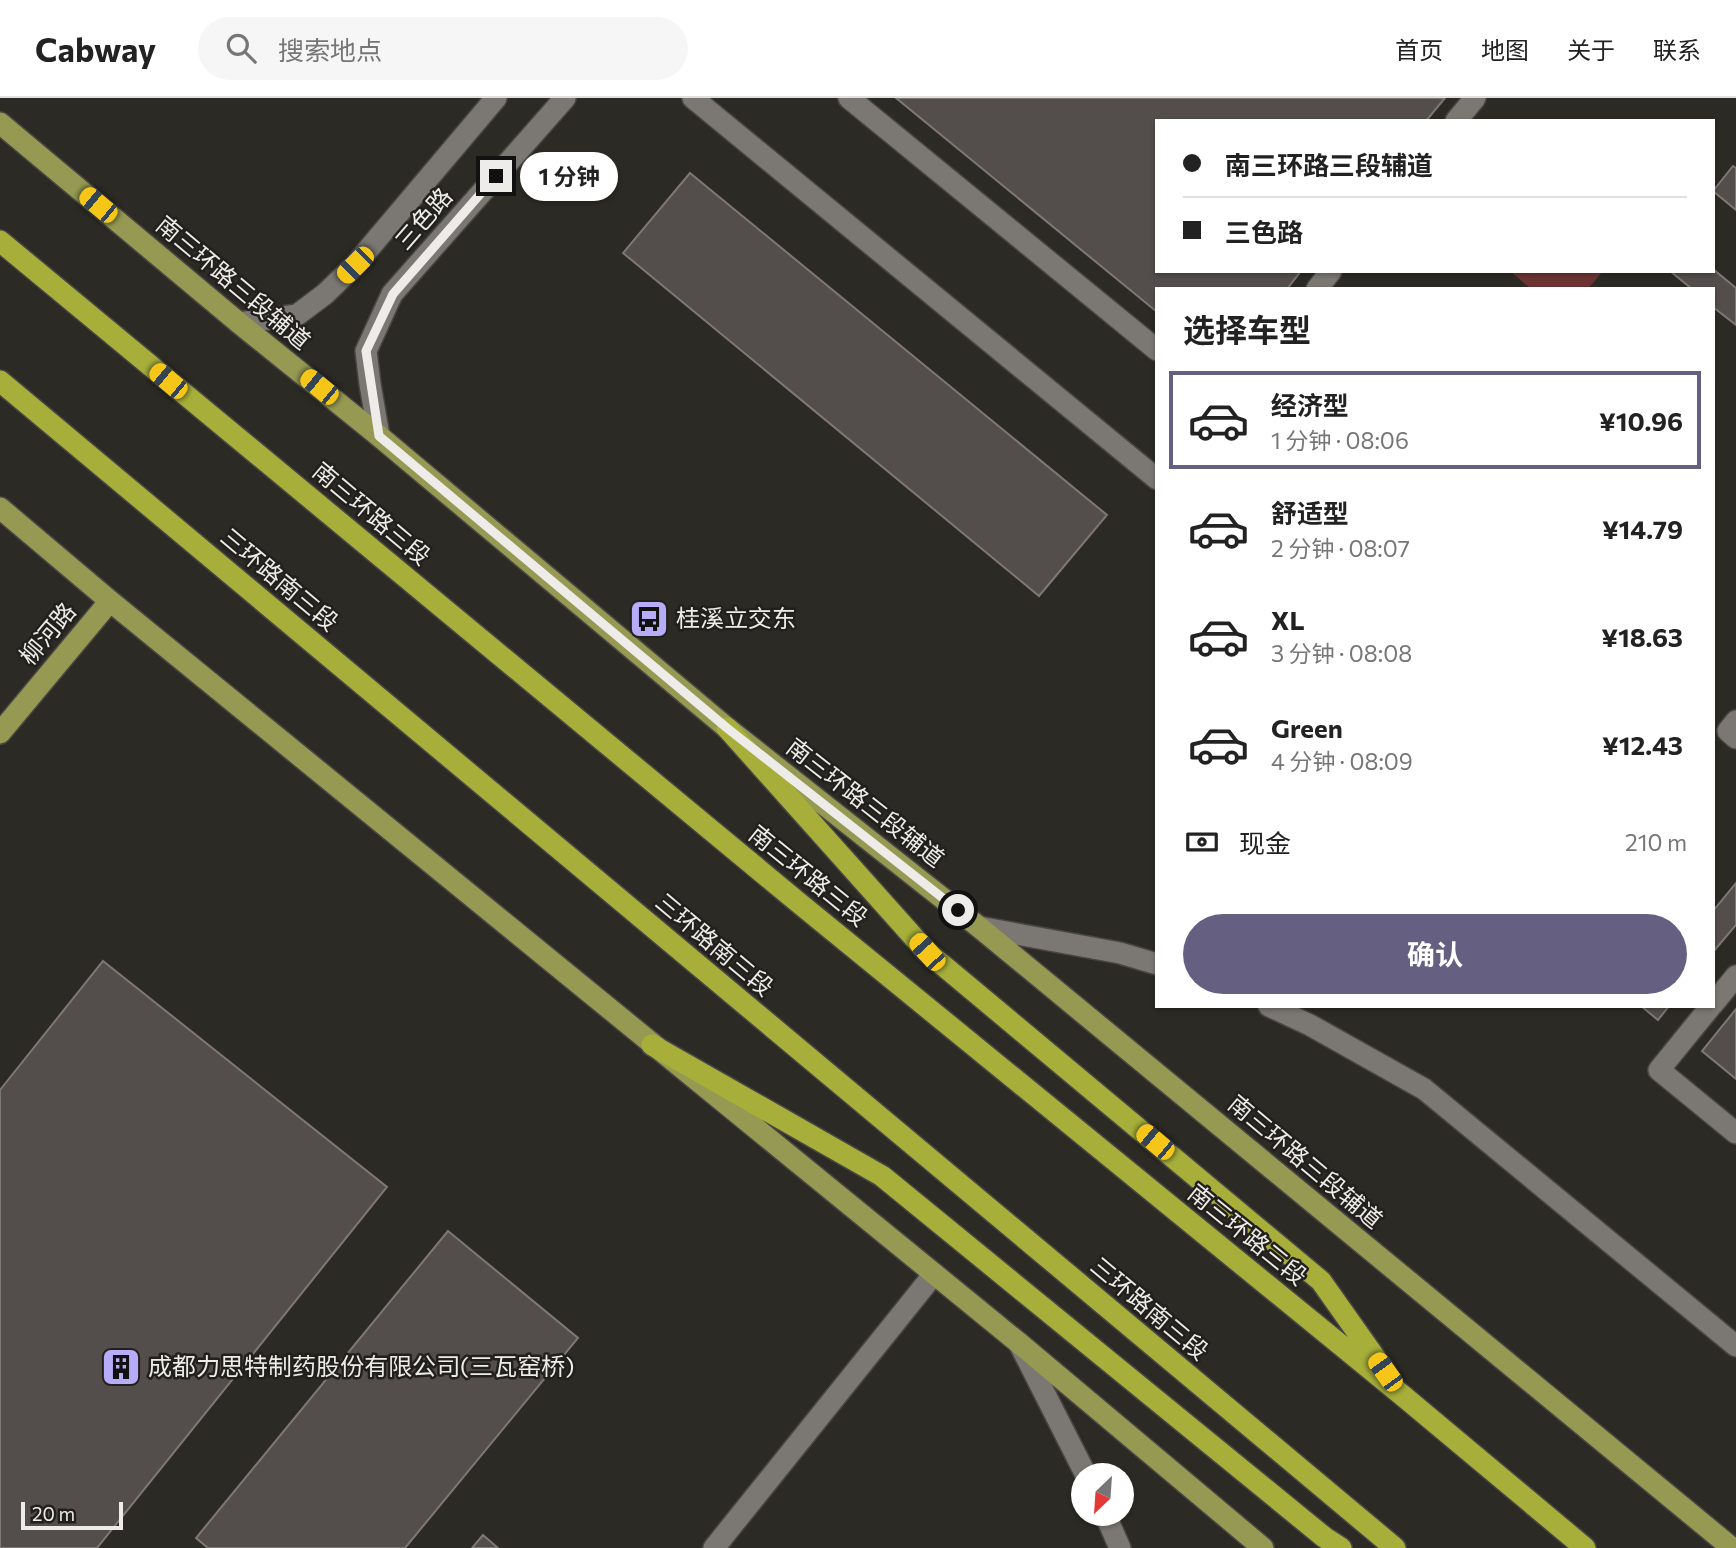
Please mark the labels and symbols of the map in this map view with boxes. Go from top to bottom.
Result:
callout: 1 分钟 [520,152,618,200]
route end [480,160,512,192]
street label: 三色路 [388,181,457,255]
car [76,183,121,227]
street label: 南三环路三段辅道 [151,209,317,355]
car [333,243,378,287]
car [146,359,191,403]
car [297,366,342,408]
street label: 南三环路三段 [307,455,436,570]
street label: 三环路南三段 [215,521,344,636]
street label: 柳河路 [13,596,81,670]
bus stop icon: 桂溪立交东 [628,598,670,640]
place label: 桂溪立交东 [676,603,796,632]
street label: 南三环路三段辅道 [780,733,950,873]
street label: 南三环路三段 [743,819,873,933]
street label: 三环路南三段 [650,886,779,1001]
route start [942,894,974,926]
car [906,929,949,975]
street label: 南三环路三段辅道 [1222,1089,1388,1235]
car [1133,1120,1178,1164]
street label: 南三环路三段 [1182,1178,1312,1292]
street label: 三环路南三段 [1085,1250,1214,1365]
building icon: 成都力思特制药股份有限公司(三瓦窑桥) [100,1346,142,1388]
car [1365,1349,1406,1395]
place label: 成都力思特制药股份有限公司(三瓦窑桥) [148,1351,574,1380]
north arrow [1071,1463,1134,1526]
scale bar [21,1499,122,1531]

